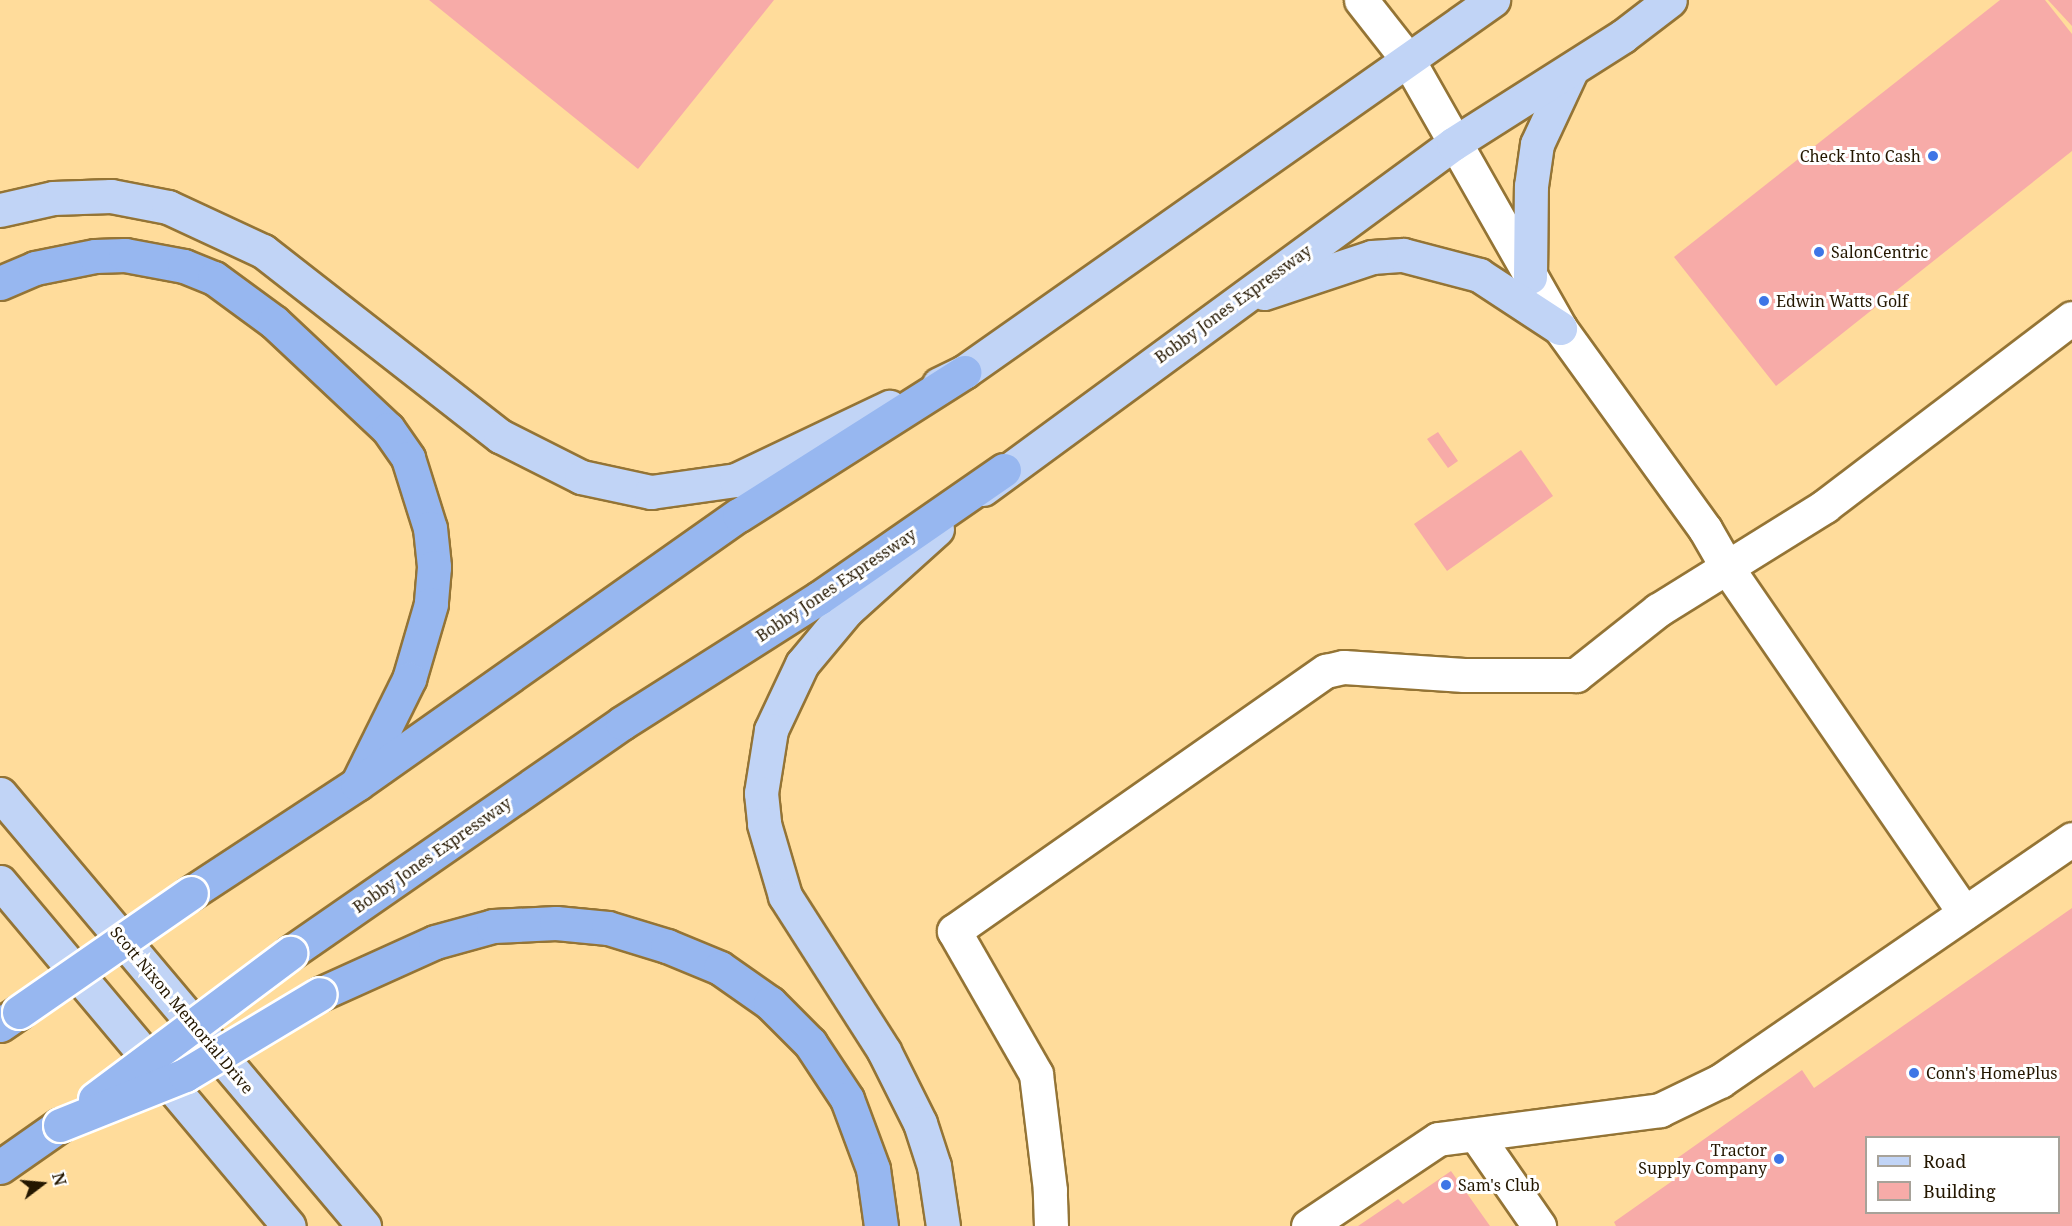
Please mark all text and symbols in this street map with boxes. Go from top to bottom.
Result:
place label: Check Into Cash [1800,146,1921,166]
marker: Check Into Cash [1926,149,1940,163]
street label: Bobby Jones Expressway [1151,241,1315,367]
place label: SalonCentric [1831,242,1928,262]
marker: SalonCentric [1812,245,1826,259]
place label: Edwin Watts Golf [1776,291,1908,311]
marker: Edwin Watts Golf [1757,294,1771,308]
street label: Bobby Jones Expressway [752,524,920,646]
street label: Bobby Jones Expressway [349,793,515,917]
street label: Scott Nixon Memorial Drive [106,922,258,1098]
place label: Conn's HomePlus [1926,1063,2058,1083]
marker: Conn's HomePlus [1907,1066,1921,1080]
legend [1865,1136,2060,1214]
place label: Tractor Supply Company [1638,1140,1767,1178]
text: Road [1923,1149,1966,1173]
marker: Tractor Supply Company [1772,1152,1786,1166]
north arrow [12,1154,72,1214]
text: N [47,1170,72,1188]
place label: Sam's Club [1458,1175,1540,1195]
marker: Sam's Club [1439,1178,1453,1192]
text: Building [1923,1179,1996,1203]

